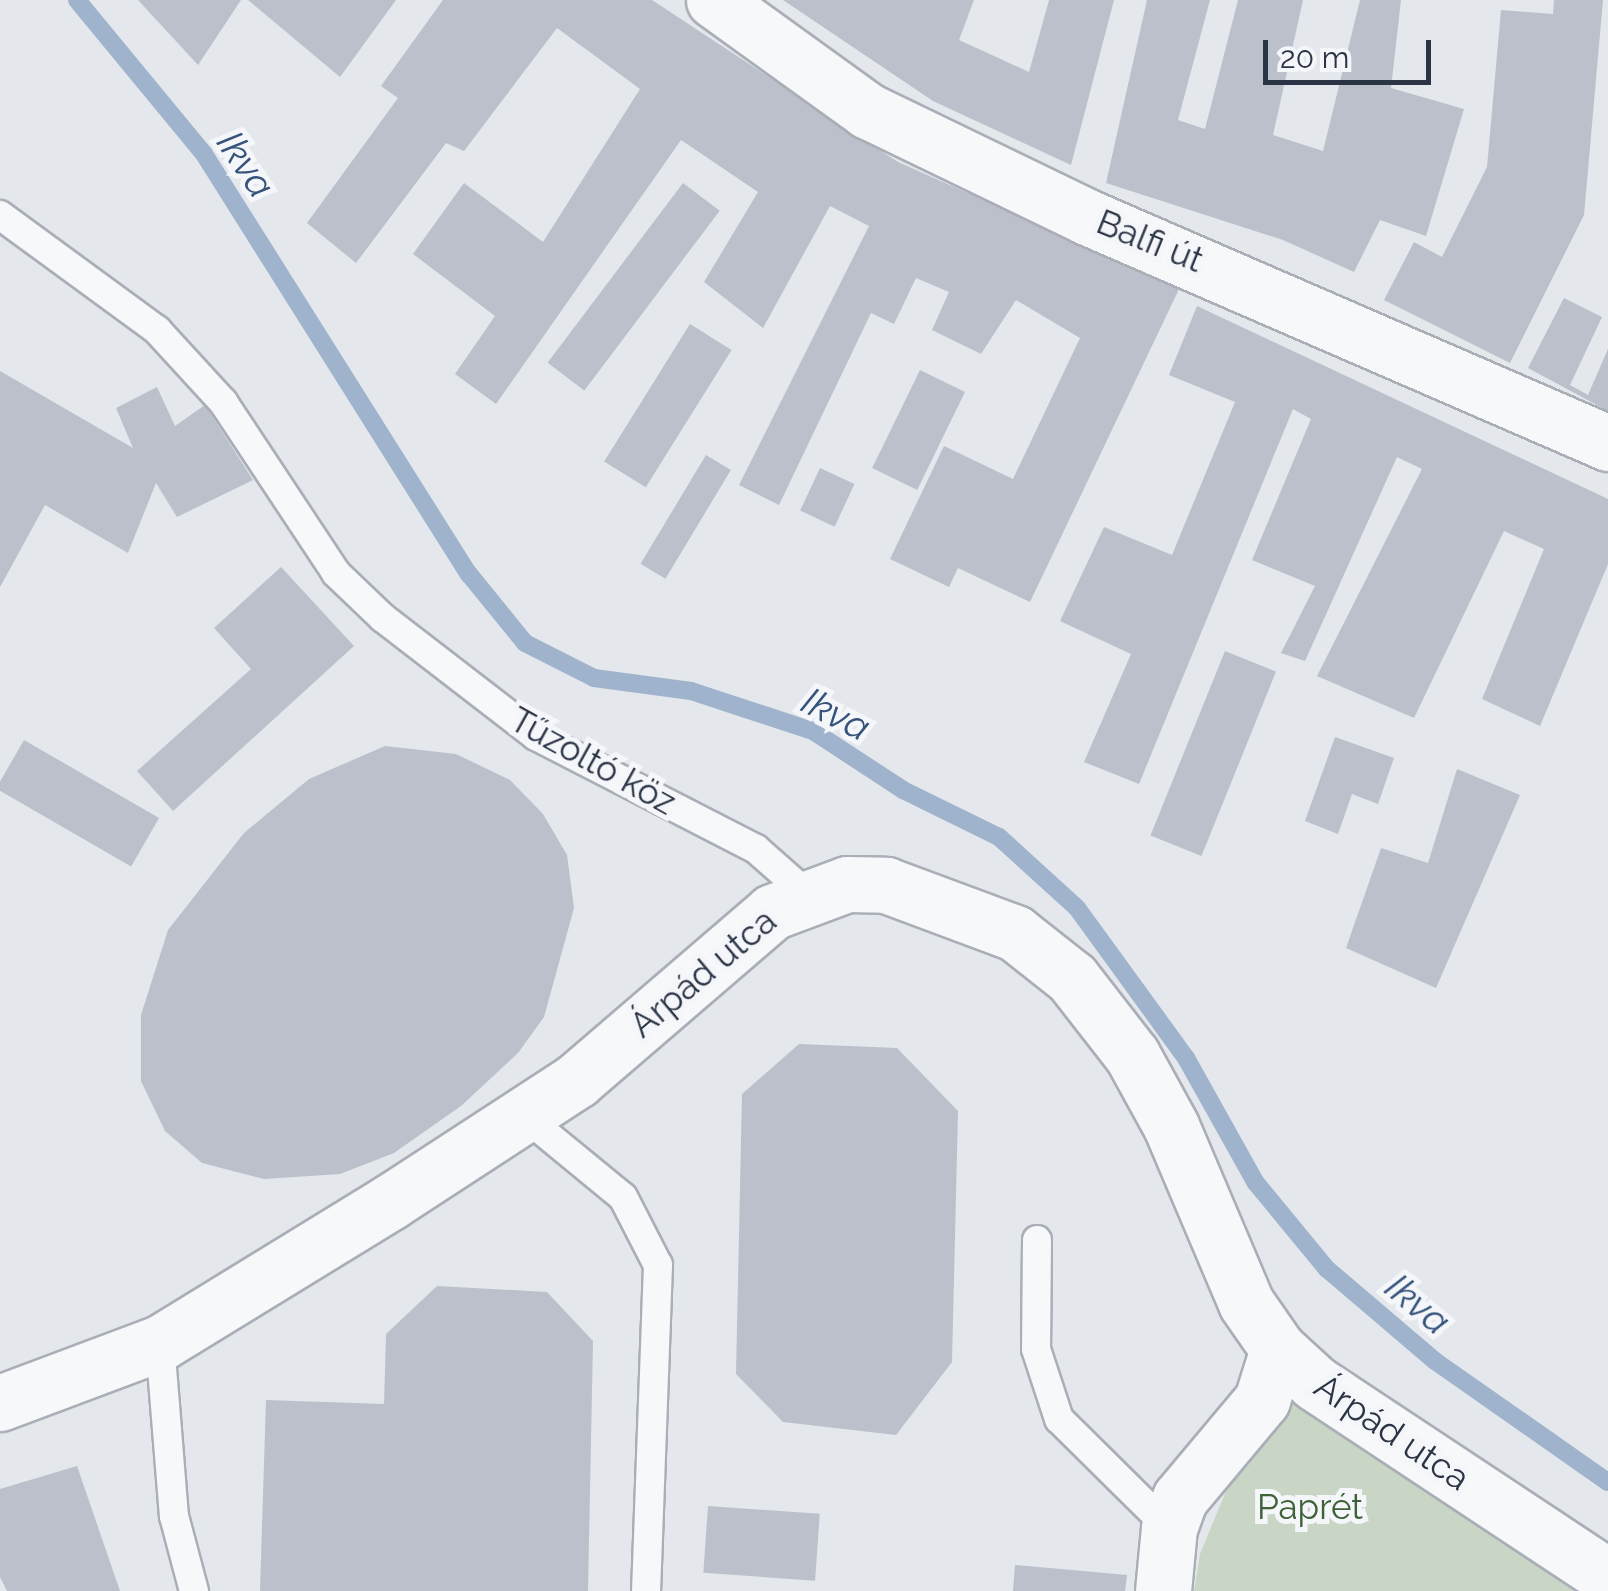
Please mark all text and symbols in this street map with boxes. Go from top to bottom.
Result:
scale bar [1268,20,1436,82]
text: 20 m [1280,40,1349,75]
water label: Ikva [207,122,285,206]
street label: Balfi út [1091,201,1209,281]
water label: Ikva [794,678,878,750]
street label: Tűzoltó köz [503,698,683,824]
street label: Árpád utca [621,900,785,1046]
water label: Ikva [1376,1264,1460,1344]
street label: Árpád utca [1307,1365,1477,1499]
park label: Paprét [1257,1486,1363,1528]

